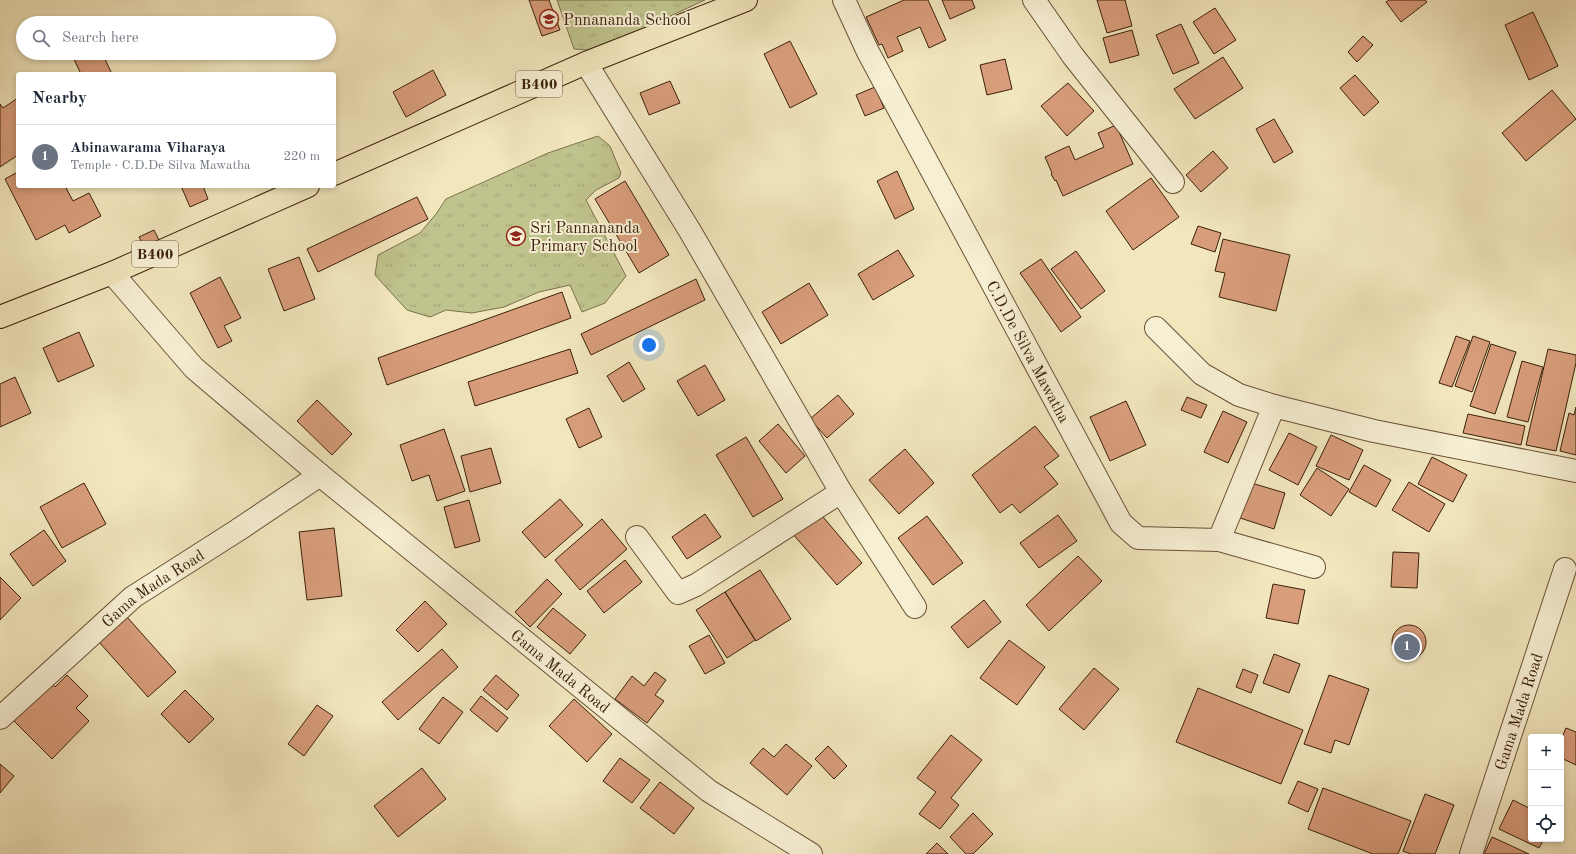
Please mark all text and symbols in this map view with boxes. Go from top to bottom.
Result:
school or university icon: Pnnananda School [538,8,560,30]
place label: Pnnananda School [563,13,691,29]
search box [16,16,336,60]
icon: search [30,27,52,49]
text: Search here [62,31,139,46]
road number: B400 [516,71,562,97]
text: Nearby [32,90,87,107]
text: Abinawarama Viharaya [70,141,226,156]
text: 1 [41,150,49,163]
text: 220 m [283,150,320,163]
text: Temple · C.D.De Silva Mawatha [70,159,251,172]
place label: Sri Pannananda Primary School [530,221,640,255]
school or university icon: Sri Pannananda Primary School [505,225,527,247]
road number: B400 [132,241,178,267]
street label: C.D.De Silva Mawatha [982,279,1072,426]
your location [639,335,659,355]
street label: Gama Mada Road [99,548,208,631]
street label: Gama Mada Road [507,627,612,717]
pin: 1 [1394,632,1420,662]
street label: Gama Mada Road [1493,652,1547,773]
map controls [1528,734,1564,842]
button: + [1528,734,1564,770]
button: − [1528,770,1564,806]
button: locate [1528,806,1564,842]

